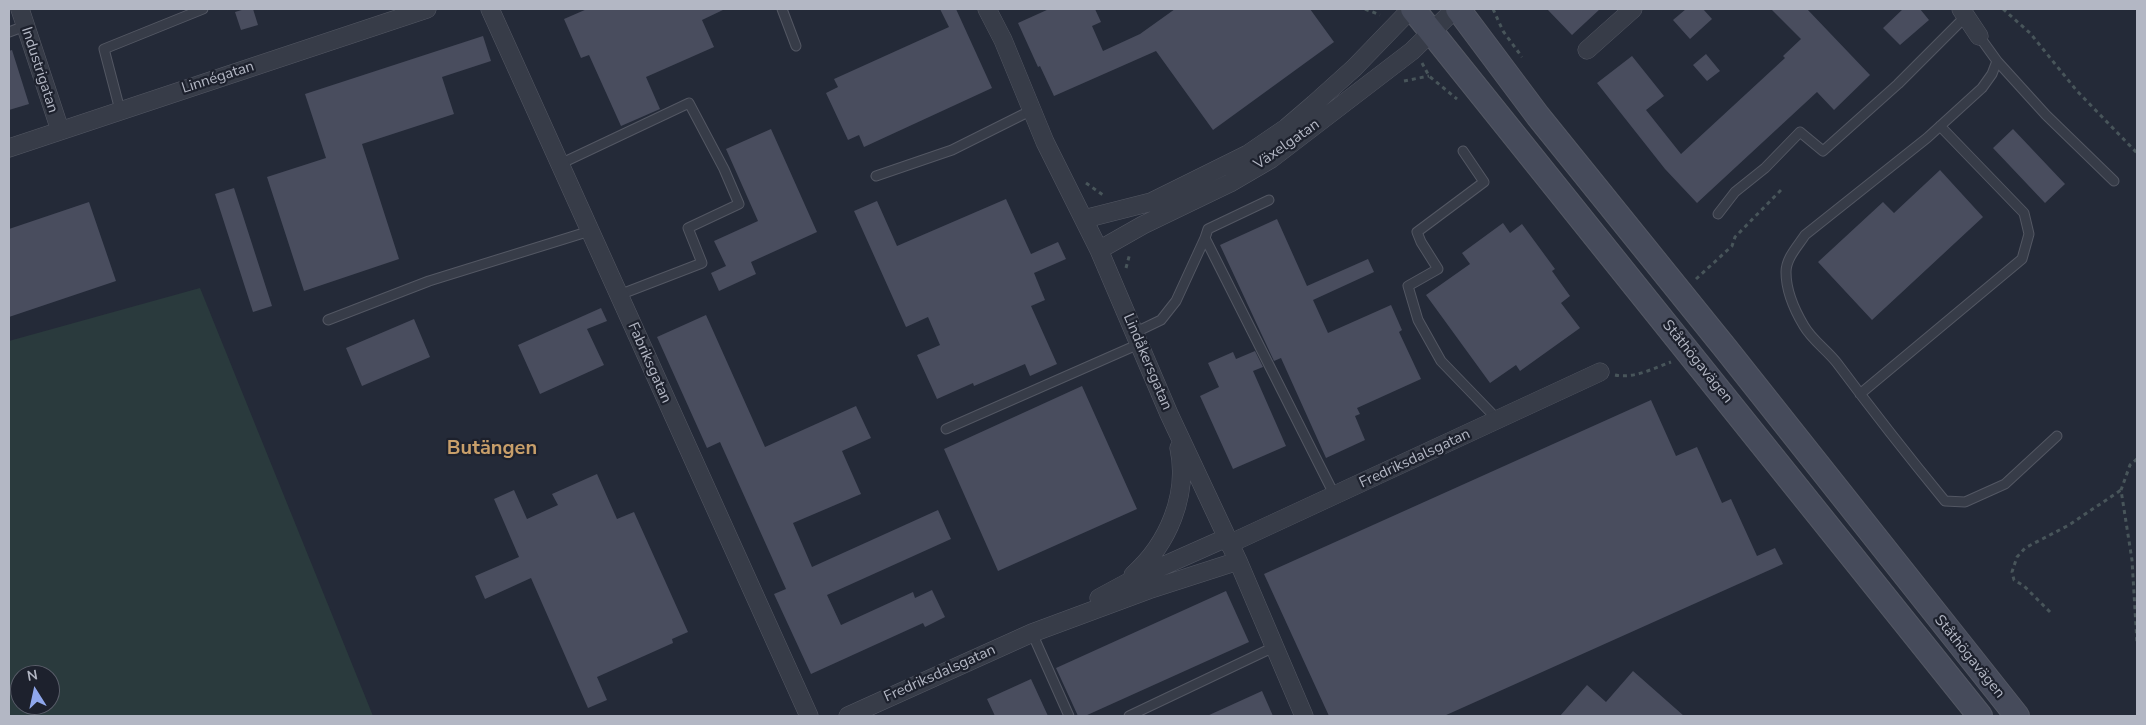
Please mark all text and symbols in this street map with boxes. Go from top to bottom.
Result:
street label: Industrigatan [17,25,61,115]
street label: Linnégatan [180,58,256,98]
street label: Växelgatan [1251,116,1323,174]
street label: Lindåkersgatan [1119,311,1175,413]
street label: Ståthögavägen [1658,317,1736,407]
street label: Fabriksgatan [623,320,675,406]
street label: Fredriksdalsgatan [1357,425,1473,493]
district label: Butängen [447,437,537,461]
street label: Ståthögavägen [1930,612,2008,702]
street label: Fredriksdalsgatan [881,641,999,707]
north arrow [10,665,60,715]
text: N [26,665,39,686]

